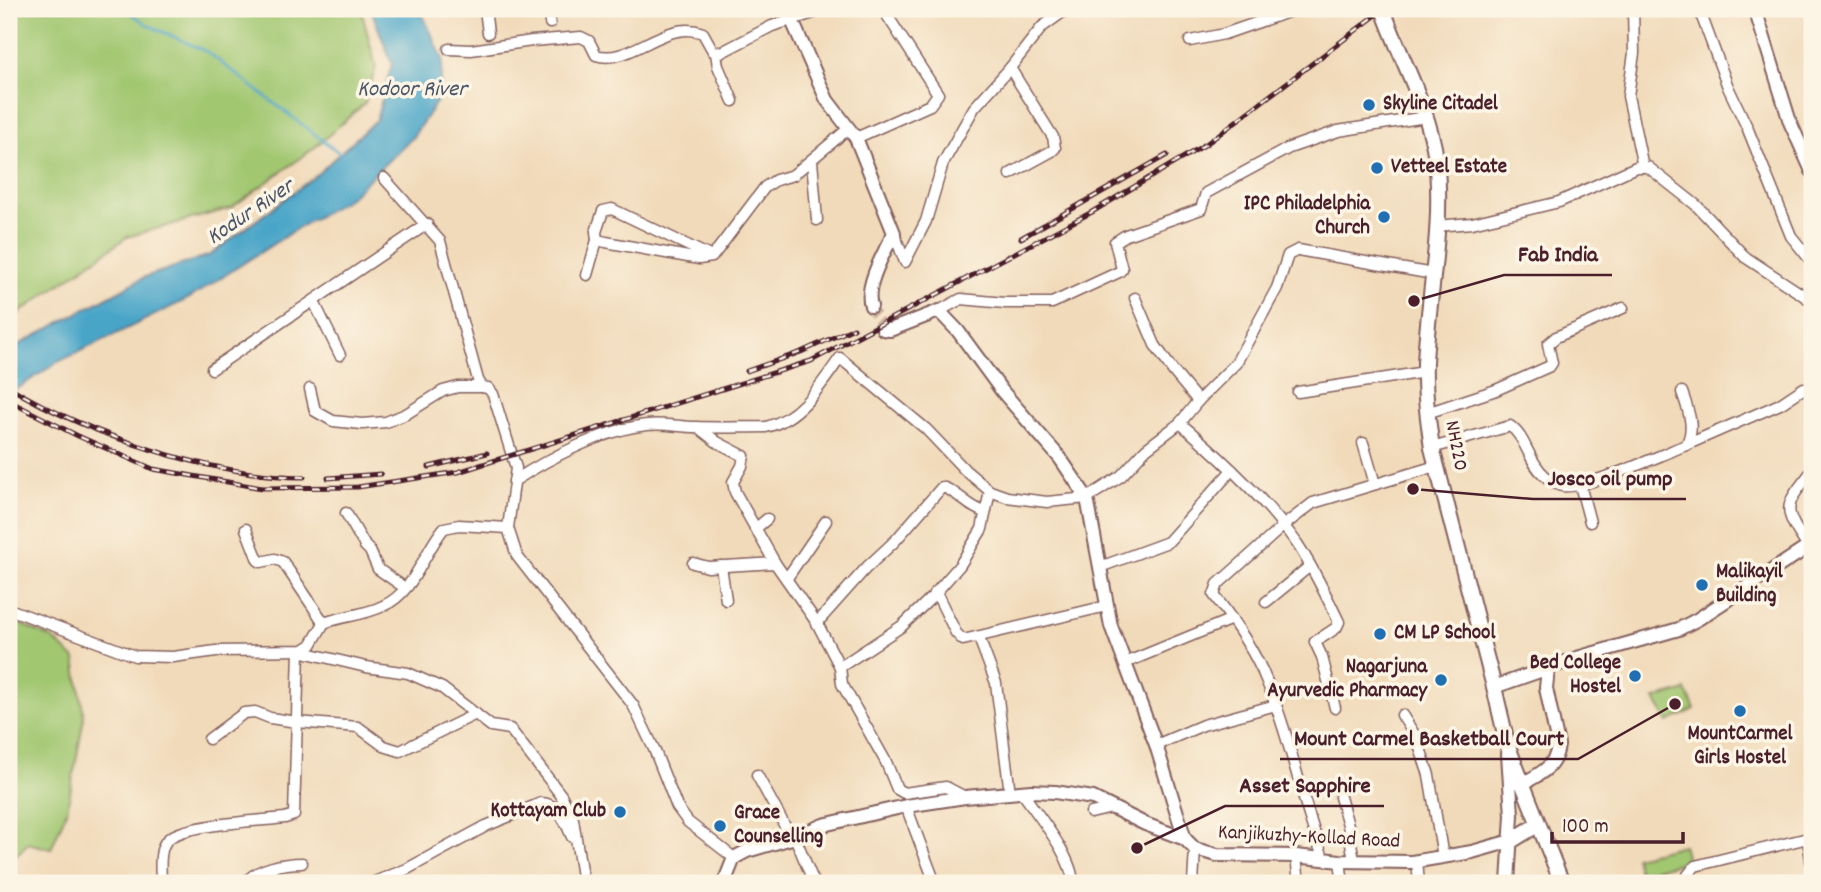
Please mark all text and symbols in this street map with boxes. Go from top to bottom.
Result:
water label: Kodoor River [357,74,469,107]
place label: Skyline Citadel [1383,90,1499,120]
marker: Skyline Citadel [1361,97,1377,113]
place label: Vetteel Estate [1391,153,1507,183]
marker: Vetteel Estate [1369,160,1385,176]
water label: Kodur River [201,170,303,254]
place label: IPC Philadelphia Church [1244,190,1371,244]
marker: IPC Philadelphia Church [1376,209,1392,225]
callout: Fab India [1504,231,1612,275]
text: Fab India [1518,240,1599,273]
street label: NH220 [1435,418,1475,474]
callout: Josco oil pump [1533,455,1686,499]
text: Josco oil pump [1547,464,1673,497]
place label: Malikayil Building [1716,558,1784,612]
marker: Malikayil Building [1694,577,1710,593]
place label: CM LP School [1394,619,1496,649]
marker: CM LP School [1372,626,1388,642]
place label: Bed College Hostel [1530,649,1622,703]
place label: Nagarjuna Ayurvedic Pharmacy [1267,653,1428,707]
marker: Bed College Hostel [1627,668,1643,684]
marker: Nagarjuna Ayurvedic Pharmacy [1433,672,1449,688]
marker: MountCarmel Girls Hostel [1732,703,1748,719]
callout: Mount Carmel Basketball Court [1280,715,1578,759]
place label: MountCarmel Girls Hostel [1688,720,1793,774]
text: Mount Carmel Basketball Court [1294,724,1565,757]
callout: Asset Sapphire [1225,762,1384,806]
text: Asset Sapphire [1239,771,1371,804]
place label: Kottayam Club [491,797,606,827]
place label: Grace Counselling [734,799,823,853]
scale bar [1552,801,1683,845]
marker: Kottayam Club [612,804,628,820]
text: 100 m [1562,813,1609,843]
marker: Grace Counselling [712,818,728,834]
street label: Kanjikuzhy-Kollad Road [1217,818,1401,858]

